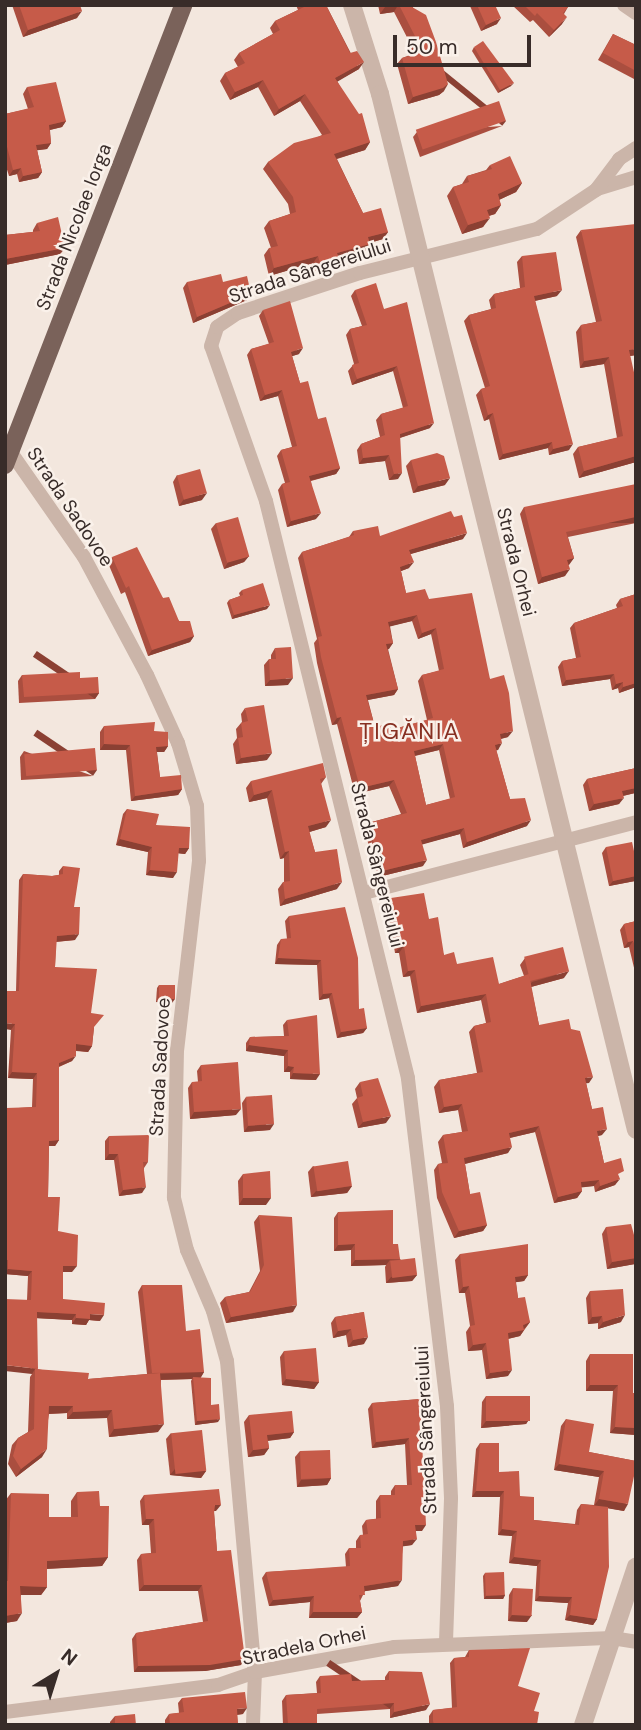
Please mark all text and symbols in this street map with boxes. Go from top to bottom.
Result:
scale bar [396,21,534,65]
text: 50 m [406,33,457,61]
street label: Strada Nicolae Iorga [32,140,116,314]
street label: Strada Sângereiului [226,234,394,308]
street label: Strada Sadovoe [22,443,118,571]
street label: Strada Orhei [491,505,541,619]
district label: ȚIGĂNIA [360,717,460,745]
street label: Strada Sângereiului [345,780,409,950]
street label: Strada Sadovoe [145,997,175,1137]
street label: Strada Sângereiului [410,1345,442,1515]
street label: Stradela Orhei [240,1622,368,1670]
north arrow [21,1639,91,1709]
text: N [56,1643,82,1671]

